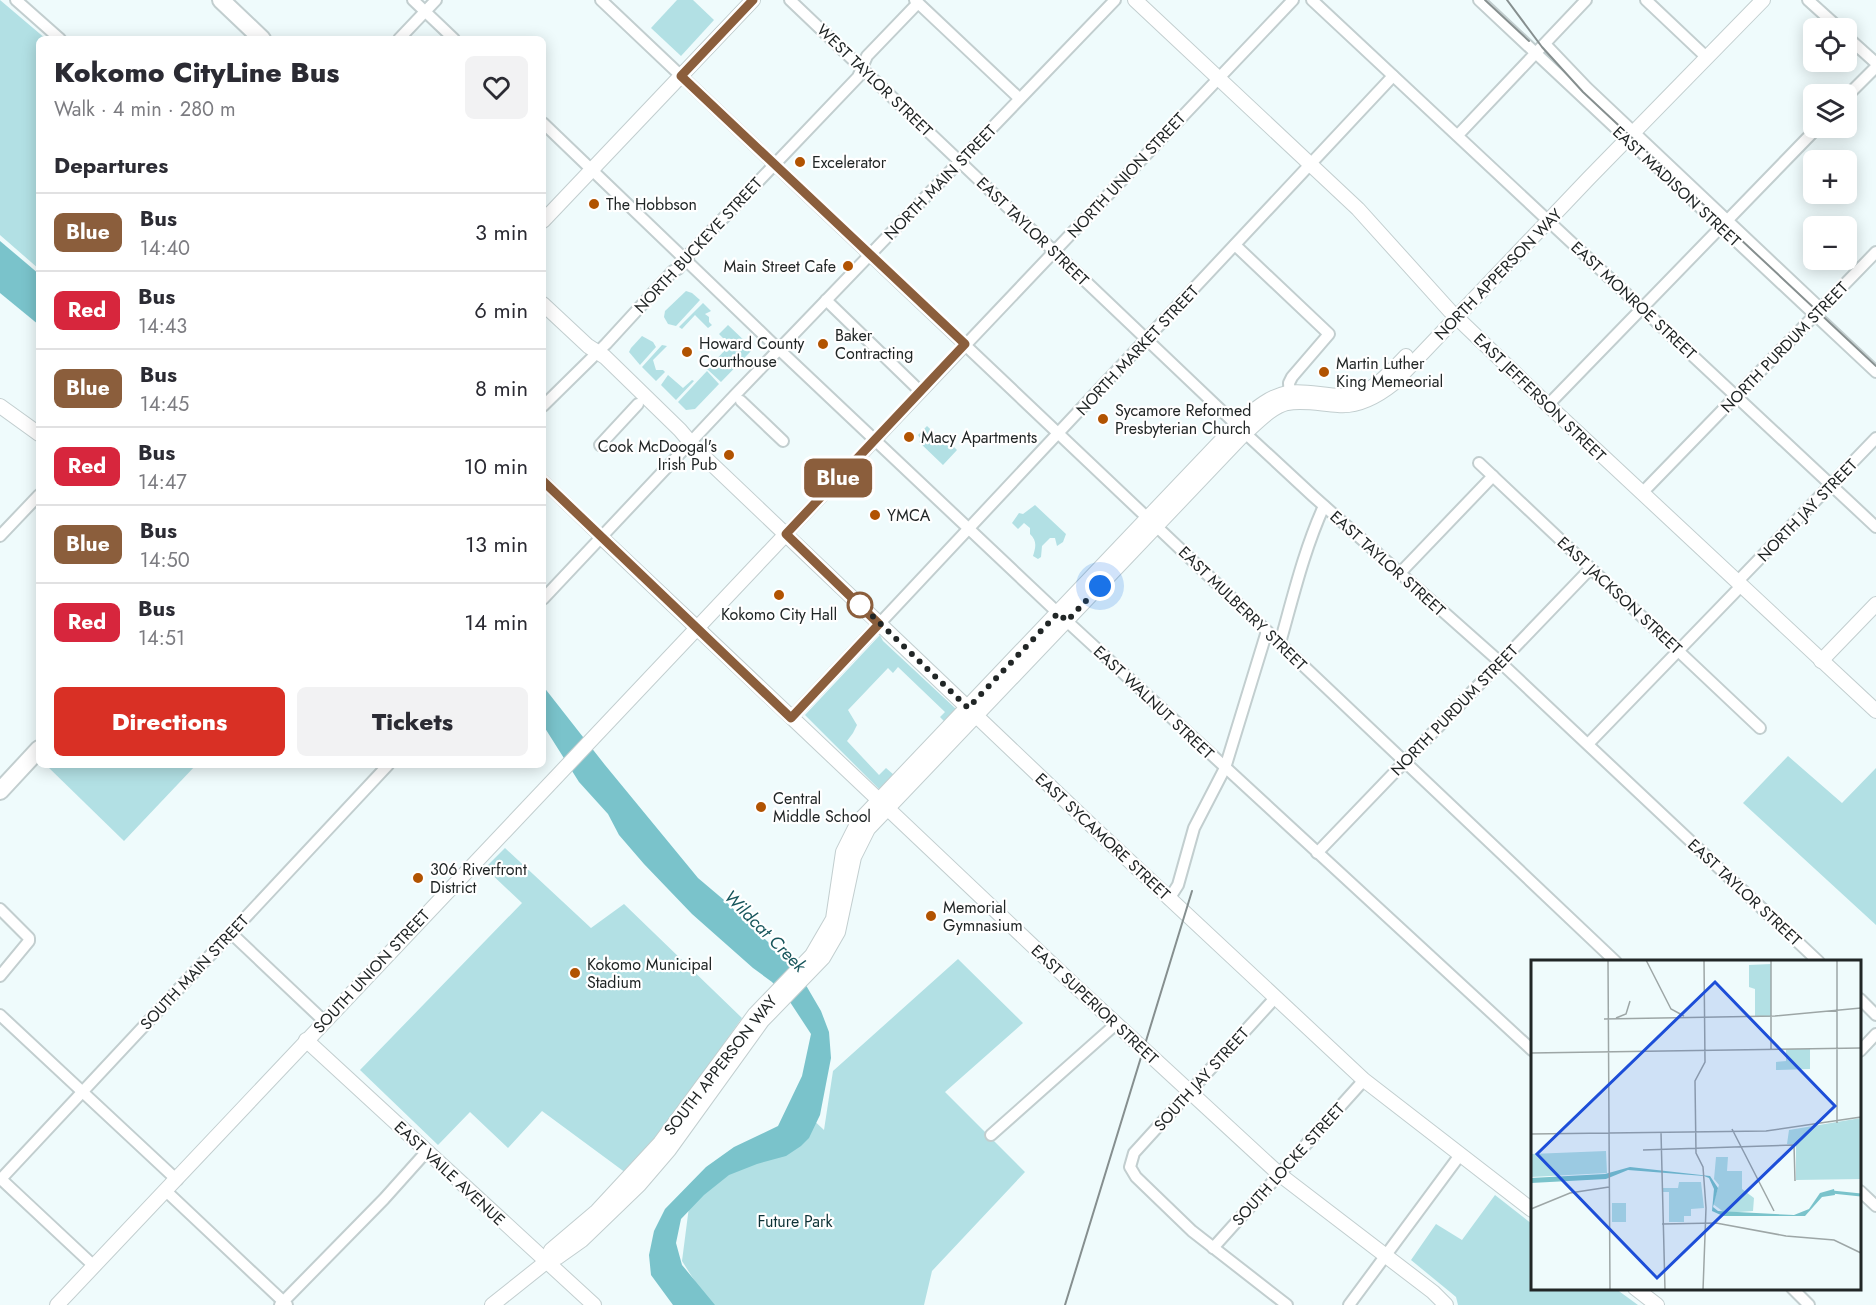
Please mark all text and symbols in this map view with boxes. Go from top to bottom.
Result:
map controls [1803,18,1857,270]
button: locate [1803,18,1857,72]
street label: WEST TAYLOR STREET [812,19,938,142]
text: Kokomo CityLine Bus [54,52,339,93]
button: heart [465,56,528,119]
button: layers [1803,84,1857,138]
text: Walk · 4 min · 280 m [54,95,236,124]
street label: NORTH UNION STREET [1062,107,1191,243]
street label: NORTH MAIN STREET [879,119,1002,245]
street label: EAST MADISON STREET [1608,121,1746,252]
text: Departures [54,149,168,181]
button: + [1803,150,1857,204]
place label: Excelerator [812,151,887,174]
marker: Excelerator [793,155,807,169]
street label: NORTH BUCKEYE STREET [629,172,768,318]
street label: EAST TAYLOR STREET [971,172,1094,291]
place label: The Hobbson [606,193,697,216]
marker: The Hobbson [587,197,601,211]
text: Bus [140,202,177,234]
street label: NORTH APPERSON WAY [1429,203,1567,345]
text: 3 min [475,216,528,248]
button: − [1803,216,1857,270]
text: Blue [66,217,110,247]
text: 14:40 [140,234,190,263]
street label: EAST MONROE STREET [1566,236,1702,365]
place label: Main Street Cafe [724,255,836,278]
marker: Main Street Cafe [841,259,855,273]
street label: NORTH PURDUM STREET [1716,276,1854,418]
text: Bus [138,280,175,312]
street label: NORTH MARKET STREET [1071,280,1204,421]
text: 6 min [474,294,528,326]
text: Red [68,295,106,325]
text: 14:43 [138,312,187,341]
place label: Baker Contracting [835,324,913,365]
street label: EAST JEFFERSON STREET [1469,328,1611,467]
place label: Howard County Courthouse [699,332,805,373]
marker: Baker Contracting [816,337,830,351]
marker: Howard County Courthouse [680,345,694,359]
place label: Martin Luther King Memeorial [1336,352,1443,393]
text: Bus [140,358,177,390]
marker: Martin Luther King Memeorial [1317,365,1331,379]
text: 8 min [475,372,528,404]
text: Blue [66,373,110,403]
text: 14:45 [140,390,189,419]
place label: Sycamore Reformed Presbyterian Church [1115,399,1251,440]
marker: Sycamore Reformed Presbyterian Church [1096,412,1110,426]
place label: Macy Apartments [921,426,1037,449]
marker: Macy Apartments [902,430,916,444]
place label: Cook McDoogal's Irish Pub [598,435,717,476]
text: Bus [138,436,175,468]
marker: Cook McDoogal's Irish Pub [722,448,736,462]
text: 10 min [464,450,528,482]
text: Red [68,451,106,481]
street label: NORTH JAY STREET [1752,453,1863,567]
line badge: Blue [796,458,880,498]
text: Blue [816,463,860,493]
text: 14:47 [138,468,187,497]
place label: YMCA [887,504,931,527]
street label: EAST TAYLOR STREET [1325,505,1451,622]
marker: YMCA [868,508,882,522]
text: Bus [140,514,177,546]
text: 13 min [465,528,528,560]
text: Blue [66,529,110,559]
street label: EAST JACKSON STREET [1552,531,1688,660]
street label: EAST MULBERRY STREET [1173,541,1312,676]
text: 14:50 [140,546,190,575]
your location [1085,571,1115,601]
marker: Kokomo City Hall [772,588,786,602]
text: Bus [138,592,175,624]
unlabelled marker [847,592,873,618]
place label: Kokomo City Hall [721,603,837,626]
text: 14 min [464,606,528,638]
text: Red [68,607,106,637]
text: 14:51 [138,624,185,653]
street label: NORTH PURDUM STREET [1386,639,1524,781]
street label: EAST WALNUT STREET [1088,640,1219,765]
button: Directions [54,687,285,756]
button: Tickets [297,687,528,756]
street label: EAST SYCAMORE STREET [1030,768,1176,905]
place label: Central Middle School [773,787,871,828]
marker: Central Middle School [754,800,768,814]
street label: EAST TAYLOR STREET [1683,834,1807,952]
place label: 306 Riverfront District [430,858,527,899]
marker: 306 Riverfront District [411,871,425,885]
water label: Wildcat Creek [718,884,813,979]
place label: Memorial Gymnasium [943,896,1023,937]
street label: SOUTH UNION STREET [308,904,435,1038]
street label: SOUTH MAIN STREET [135,909,254,1035]
marker: Memorial Gymnasium [924,909,938,923]
street label: EAST SUPERIOR STREET [1026,939,1164,1070]
place label: Kokomo Municipal Stadium [587,953,712,994]
inset map [1531,960,1861,1290]
marker: Kokomo Municipal Stadium [568,966,582,980]
street label: SOUTH APPERSON WAY [658,990,782,1140]
street label: SOUTH JAY STREET [1149,1022,1255,1136]
street label: SOUTH LOCKE STREET [1227,1097,1350,1231]
street label: EAST VAILE AVENUE [389,1116,510,1231]
park label: Future Park [757,1210,834,1233]

